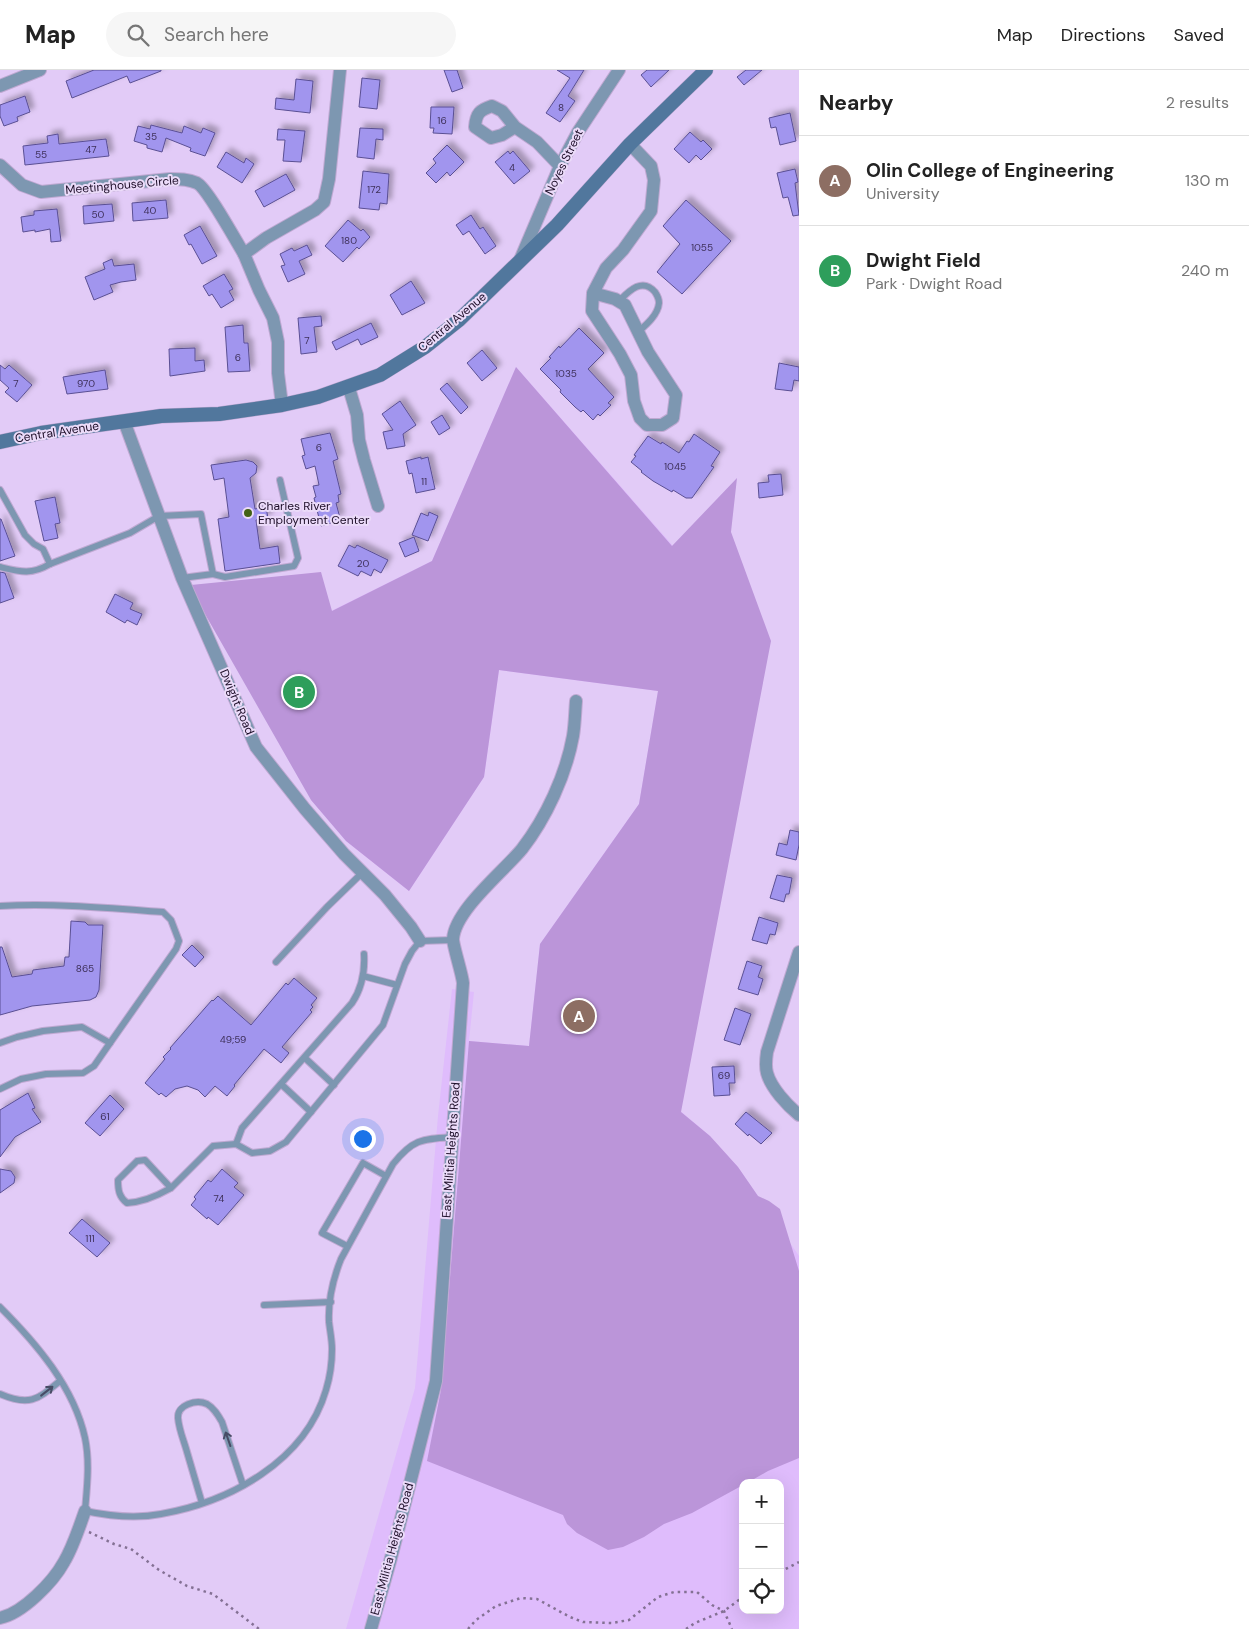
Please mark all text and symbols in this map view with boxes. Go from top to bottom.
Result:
search box [106,12,456,57]
text: Map [25,19,76,50]
icon: search [124,21,152,49]
text: Search here [164,22,269,47]
text: Map [997,23,1033,47]
text: Directions [1061,23,1146,47]
text: Saved [1174,23,1224,47]
text: Nearby [819,89,893,117]
text: 2 results [1166,92,1229,113]
house number: 8 [558,101,564,114]
house number: 16 [437,114,447,127]
street label: Noyes Street [541,126,587,197]
house number: 35 [145,130,157,143]
house number: 47 [85,143,97,156]
house number: 55 [35,148,47,161]
text: Olin College of Engineering [866,158,1114,183]
house number: 4 [509,161,515,174]
text: A [829,170,841,191]
text: 130 m [1185,170,1229,191]
street label: Meetinghouse Circle [65,172,179,198]
house number: 172 [367,183,381,196]
text: University [866,183,940,204]
house number: 40 [144,204,157,217]
house number: 50 [92,208,105,221]
house number: 180 [341,234,357,247]
house number: 1055 [691,241,713,254]
text: Dwight Field [866,248,981,273]
text: B [830,260,840,281]
text: 240 m [1181,260,1229,281]
text: Park · Dwight Road [866,273,1002,294]
street label: Central Avenue [414,289,490,355]
house number: 7 [304,334,310,347]
house number: 6 [235,351,241,364]
house number: 1035 [555,367,577,380]
house number: 7 [13,377,19,390]
house number: 970 [77,377,95,390]
street label: Central Avenue [14,417,100,447]
house number: 6 [316,441,322,454]
house number: 1045 [664,460,686,473]
house number: 11 [421,475,427,488]
place label: Charles River Employment Center [258,498,370,528]
marker: Charles River Employment Center [242,507,254,519]
house number: 20 [357,557,369,570]
street label: Dwight Road [216,667,258,737]
pin: B [283,673,315,711]
house number: 865 [76,962,94,975]
pin: A [563,997,595,1035]
house number: 49;59 [220,1033,246,1046]
house number: 69 [718,1069,730,1082]
street label: East Militia Heights Road [438,1082,464,1218]
house number: 61 [100,1110,110,1123]
your location [350,1126,376,1152]
house number: 74 [214,1192,224,1205]
house number: 111 [85,1232,95,1245]
one-way arrow [41,1386,54,1397]
one-way arrow [222,1431,232,1447]
map controls [739,1479,784,1614]
button: + [739,1479,784,1524]
street label: East Militia Heights Road [367,1481,417,1617]
button: − [739,1524,784,1569]
button: locate [739,1569,784,1614]

